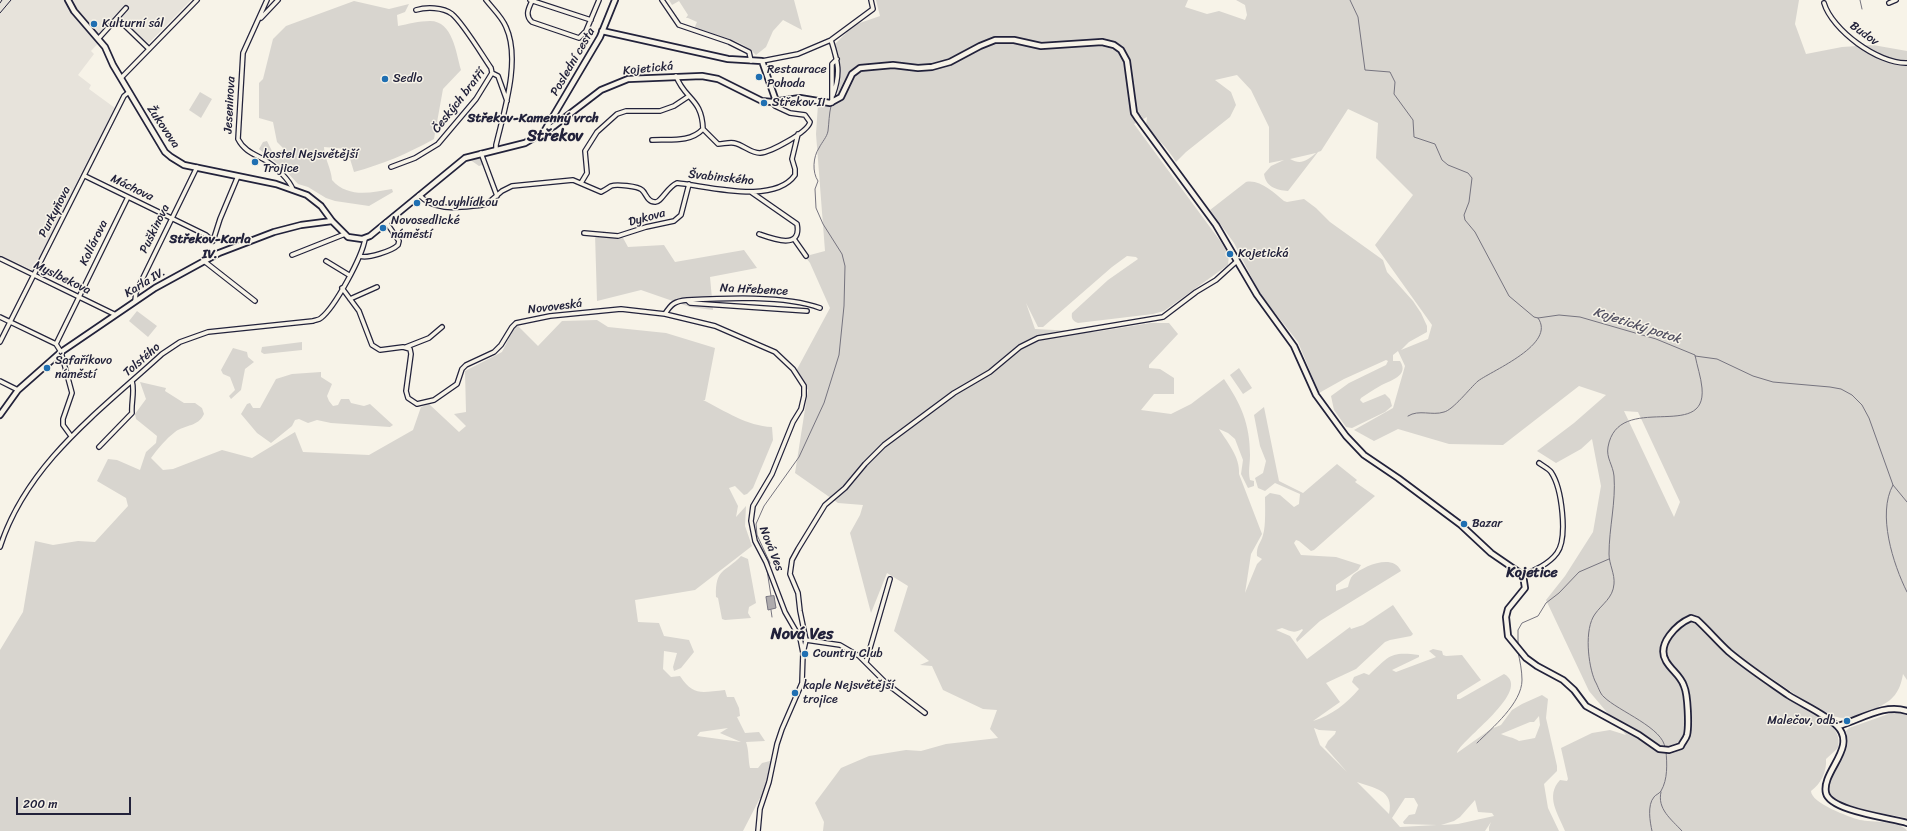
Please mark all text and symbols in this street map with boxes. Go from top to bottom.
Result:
place label: Kulturní sál [102,17,164,31]
marker: Kulturní sál [89,19,99,29]
street label: Budov [1847,19,1881,49]
street label: Poslední cesta [548,25,598,99]
street label: Kojetická [622,59,674,79]
place label: Restaurace Pohoda [767,63,827,91]
street label: Českých bratří [429,66,489,136]
place label: Sedlo [393,72,423,86]
marker: Restaurace Pohoda [754,72,764,82]
marker: Sedlo [380,74,390,84]
street label: Jeseninova [221,76,239,134]
place label: Střekov II [772,96,825,110]
marker: Střekov II [759,98,769,108]
street label: Žukovova [143,103,183,151]
district label: Střekov-Kamenný vrch [467,111,599,127]
district label: Střekov [527,127,583,147]
place label: kostel Nejsvětější Trojice [263,148,358,176]
marker: kostel Nejsvětější Trojice [250,157,260,167]
street label: Švabinského [688,167,754,189]
street label: Máchova [108,171,156,205]
street label: Purkyňova [36,184,74,240]
place label: Pod vyhlídkou [425,196,498,210]
marker: Pod vyhlídkou [412,198,422,208]
street label: Puškinova [137,202,173,256]
street label: Dykova [627,206,667,230]
place label: Novosedlické náměstí [391,214,460,242]
street label: Kollárova [77,218,111,268]
marker: Novosedlické náměstí [378,223,388,233]
district label: Střekov-Karla IV. [169,232,251,263]
place label: Kojetická [1238,247,1288,261]
marker: Kojetická [1225,249,1235,259]
street label: Myslbekova [31,258,93,298]
street label: Karla IV. [122,265,168,301]
street label: Na Hřebence [720,281,788,299]
street label: Novoveská [527,297,583,317]
water label: Kojetický potok [1591,305,1683,347]
street label: Tolstého [121,340,163,380]
place label: Šafaříkovo náměstí [55,354,112,382]
marker: Šafaříkovo náměstí [42,363,52,373]
place label: Bazar [1472,517,1502,531]
marker: Bazar [1459,519,1469,529]
street label: Nová Ves [756,525,786,573]
district label: Kojetice [1506,565,1558,581]
district label: Nová Ves [771,625,833,645]
place label: Country Club [813,647,883,661]
marker: Country Club [800,649,810,659]
place label: kaple Nejsvětější trojice [803,679,894,707]
marker: kaple Nejsvětější trojice [790,688,800,698]
place label: Malečov, odb. [1767,714,1839,728]
marker: Malečov, odb. [1842,716,1852,726]
scale bar [18,789,133,815]
text: 200 m [23,793,57,815]

